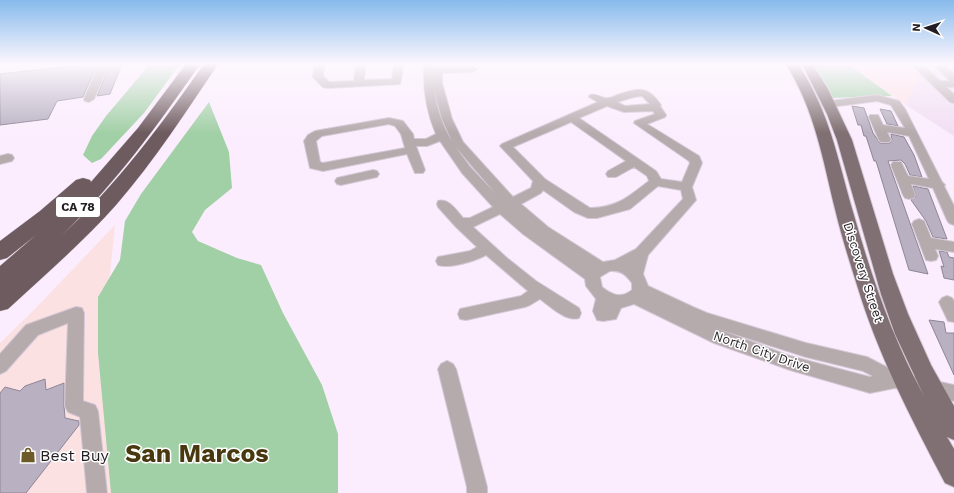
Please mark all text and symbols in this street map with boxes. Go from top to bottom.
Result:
north arrow [906,8,946,48]
text: N [910,23,923,32]
road number: CA 78 [56,197,100,217]
street label: Discovery Street [840,220,887,325]
street label: North City Drive [712,328,812,375]
district label: San Marcos [125,439,269,468]
shop icon: Best Buy [19,446,37,464]
place label: Best Buy [40,446,110,465]

